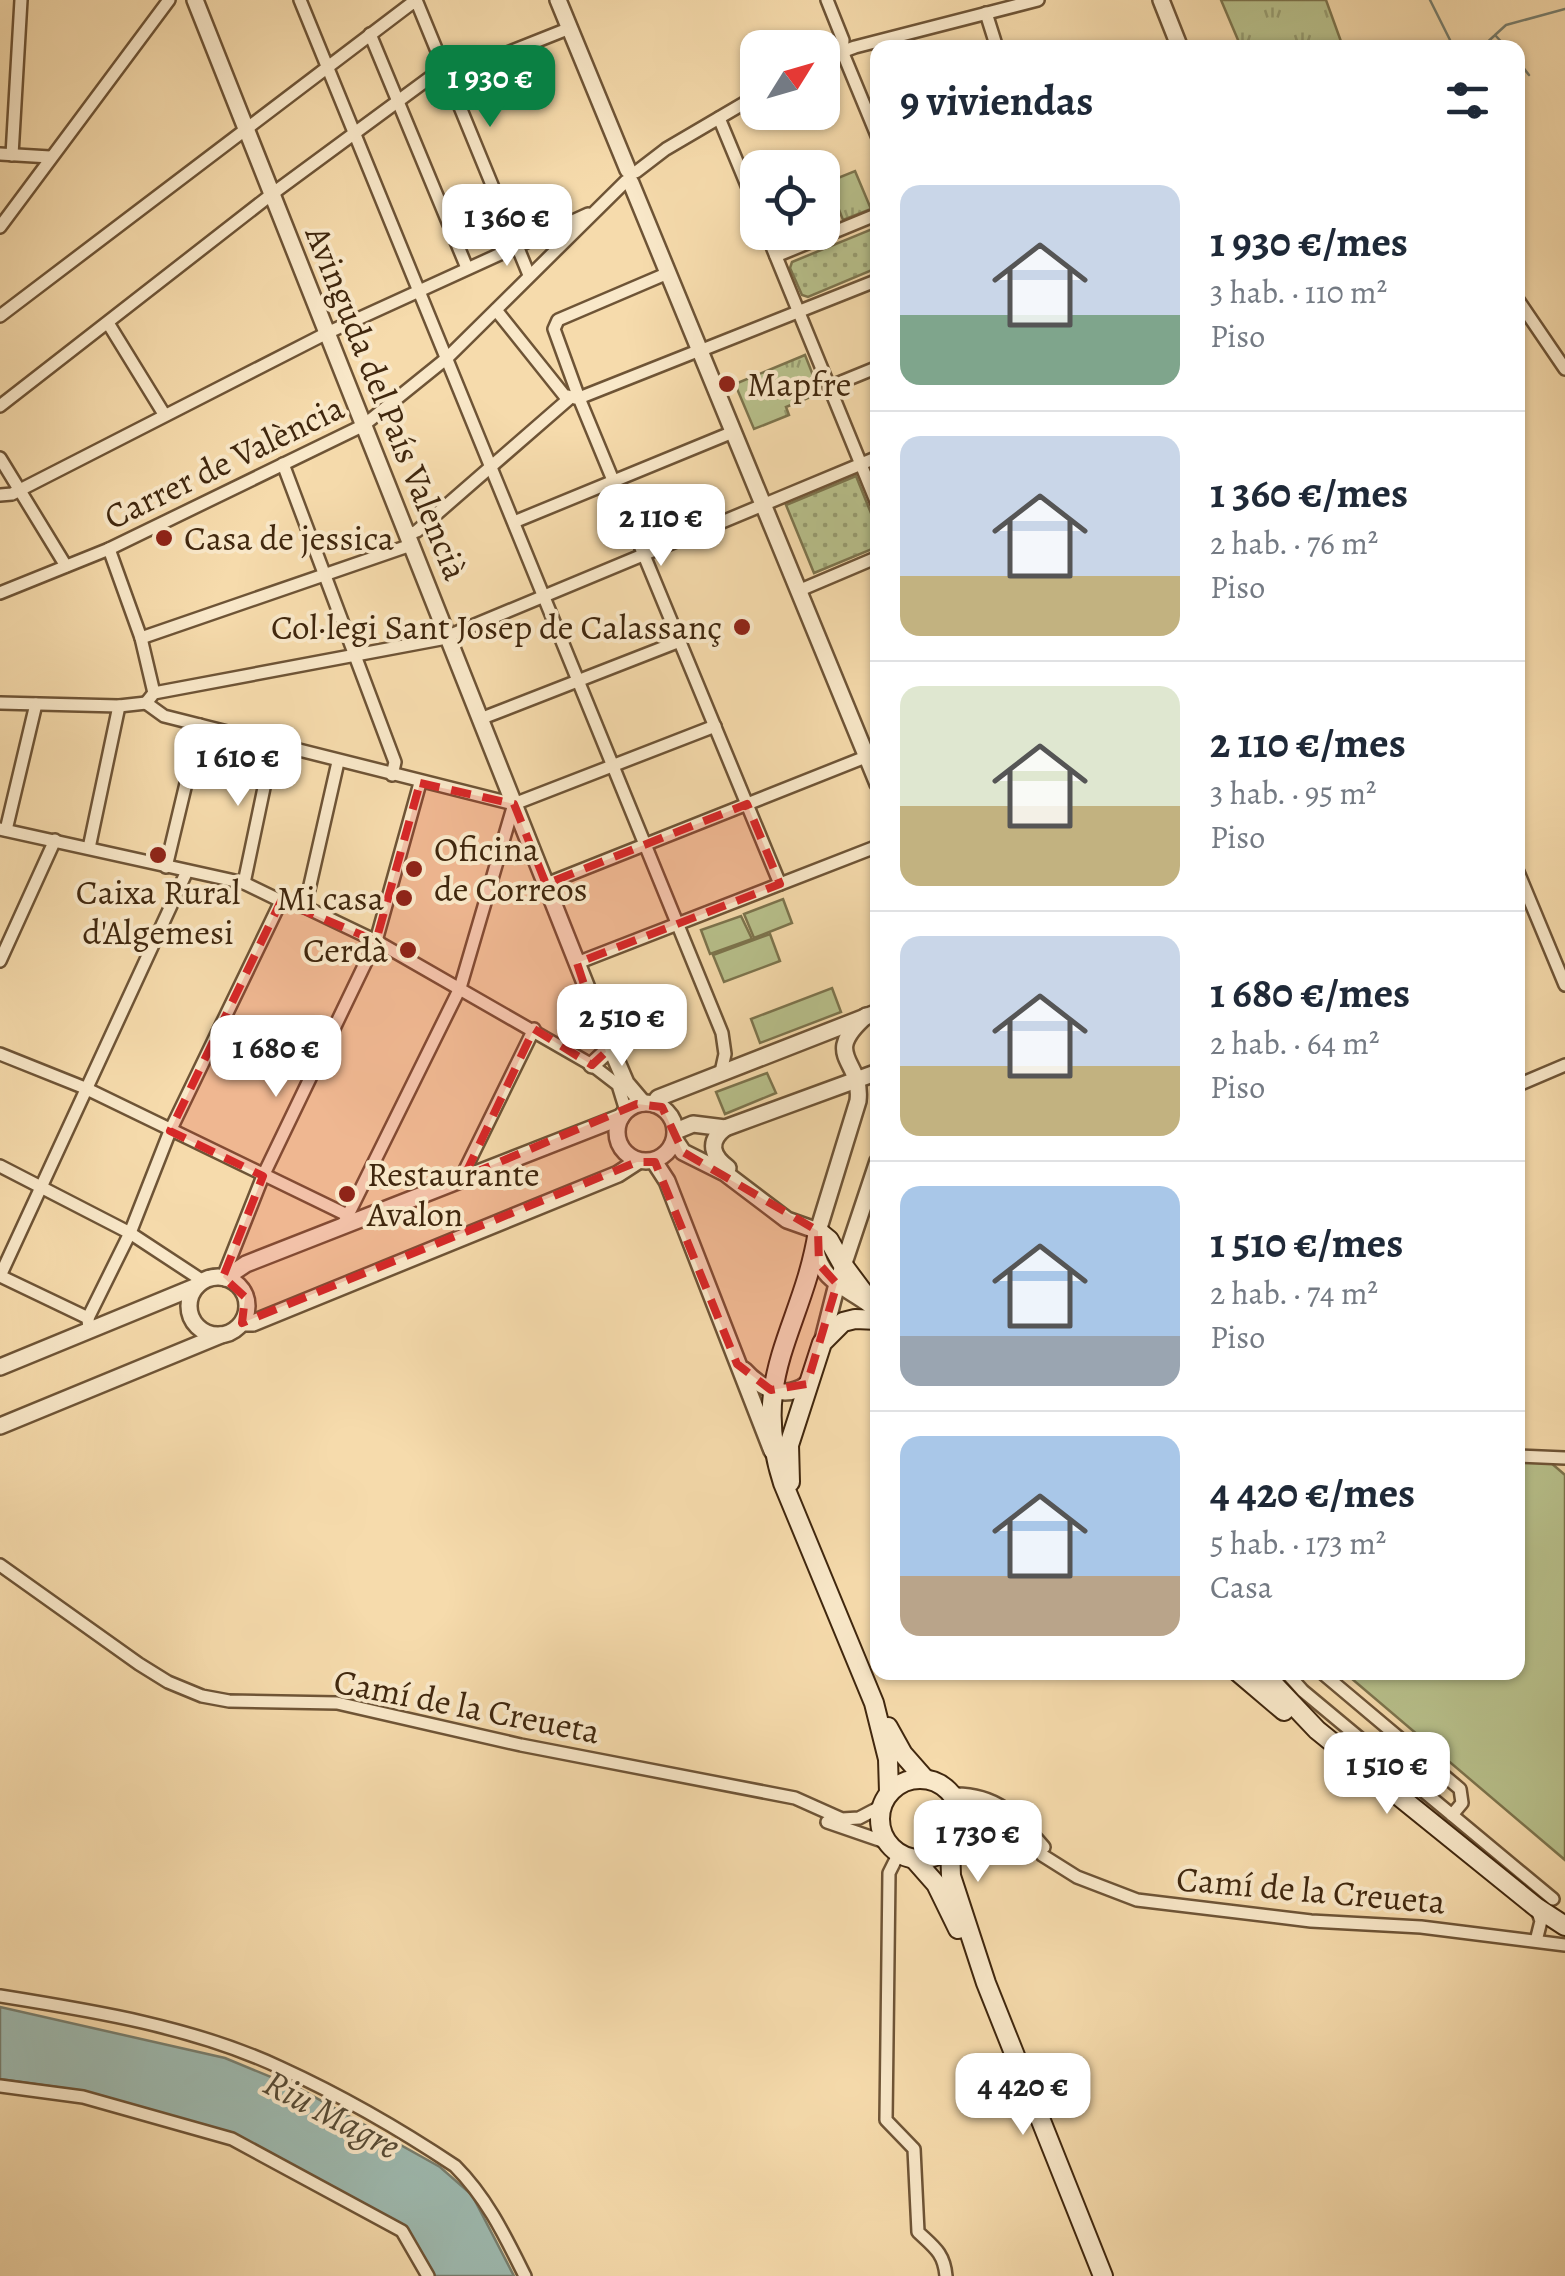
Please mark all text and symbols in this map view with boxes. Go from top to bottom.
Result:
north arrow [740,30,840,130]
map controls [740,30,840,250]
pin: 1 930 € [398,45,582,130]
text: 1 930 € [447,55,533,99]
text: 9 viviendas [900,72,1093,129]
icon: filters [1440,73,1495,128]
button: locate [740,150,840,250]
pin: 1 360 € [415,184,599,269]
text: 1 360 € [464,194,550,238]
text: 1 930 €/mes [1210,213,1408,270]
street label: Avinguda del País Valencià [294,218,480,588]
icon: home [980,225,1100,345]
text: 3 hab. · 110 m² [1210,270,1387,314]
text: Piso [1210,314,1265,358]
place label: Mapfre [747,360,851,408]
marker: Mapfre [716,373,738,395]
street label: Carrer de València [96,383,353,541]
text: 1 360 €/mes [1210,464,1408,521]
icon: home [980,476,1100,596]
pin: 2 110 € [569,484,753,569]
text: 2 110 € [619,494,703,538]
place label: Casa de jessica [184,514,395,562]
text: 2 hab. · 76 m² [1210,521,1378,565]
marker: Casa de jessica [153,527,175,549]
text: Piso [1210,565,1265,609]
place label: Col·legi Sant Josep de Calassanç [271,603,722,651]
marker: Col·legi Sant Josep de Calassanç [731,616,753,638]
text: 2 110 €/mes [1210,714,1406,771]
pin: 1 610 € [146,724,330,809]
icon: home [980,726,1100,846]
text: 1 610 € [196,734,280,778]
text: 3 hab. · 95 m² [1210,771,1377,815]
text: Piso [1210,815,1265,859]
place label: Oficina de Correos [434,825,588,913]
marker: Caixa Rural d'Algemesi [147,844,169,866]
marker: Oficina de Correos [403,858,425,880]
place label: Caixa Rural d'Algemesi [76,868,240,956]
place label: Mi casa [277,874,385,922]
marker: Mi casa [393,887,415,909]
place label: Cerdà [303,926,389,974]
marker: Cerdà [397,939,419,961]
text: 1 680 €/mes [1210,964,1410,1021]
icon: home [980,976,1100,1096]
pin: 2 510 € [530,984,714,1069]
text: 2 510 € [579,994,665,1038]
pin: 1 680 € [184,1015,368,1100]
text: 2 hab. · 64 m² [1210,1021,1379,1065]
text: 1 680 € [232,1025,320,1069]
text: Piso [1210,1065,1265,1109]
place label: Restaurante Avalon [366,1150,540,1238]
marker: Restaurante Avalon [336,1183,358,1205]
text: 1 510 €/mes [1210,1214,1403,1271]
icon: home [980,1226,1100,1346]
text: 2 hab. · 74 m² [1210,1271,1378,1315]
text: Piso [1210,1315,1265,1359]
text: 4 420 €/mes [1210,1464,1415,1521]
icon: home [980,1476,1100,1596]
text: 5 hab. · 173 m² [1210,1521,1386,1565]
text: Casa [1210,1565,1273,1609]
street label: Camí de la Creueta [330,1657,605,1755]
pin: 1 510 € [1295,1732,1479,1817]
text: 1 510 € [1346,1742,1428,1786]
pin: 1 730 € [886,1800,1070,1885]
text: 1 730 € [936,1810,1020,1854]
street label: Camí de la Creueta [1175,1854,1448,1926]
pin: 4 420 € [931,2053,1115,2138]
water label: Riu Magre [255,2056,409,2172]
text: 4 420 € [977,2063,1069,2107]

